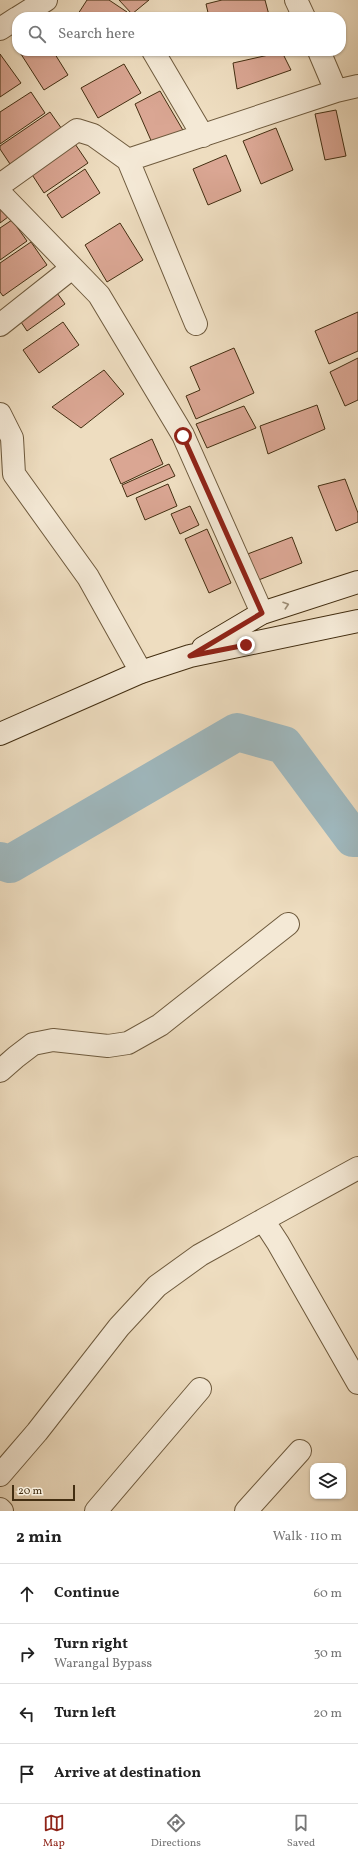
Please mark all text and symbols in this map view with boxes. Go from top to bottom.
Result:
search box [12,12,346,56]
icon: search [26,23,48,45]
text: Search here [58,24,135,45]
route start [174,427,192,445]
one-way arrow [282,602,289,610]
route end [237,636,255,654]
map controls [310,1463,346,1499]
button: layers [310,1463,346,1499]
scale bar [12,1483,75,1502]
text: 20 m [18,1484,42,1499]
text: 2 min [16,1526,62,1549]
text: Walk · 110 m [273,1528,342,1546]
icon: ahead [16,1583,38,1605]
text: Continue [54,1583,119,1604]
text: 60 m [314,1585,342,1603]
text: Turn right [54,1634,128,1655]
icon: right [16,1643,38,1665]
text: 30 m [314,1645,342,1663]
text: Warangal Bypass [54,1655,152,1673]
icon: left [16,1703,38,1725]
text: Turn left [54,1703,116,1724]
text: 20 m [313,1705,342,1723]
icon: arrive [16,1763,38,1785]
text: Arrive at destination [54,1763,201,1784]
tab: Map [43,1812,65,1851]
tab: Directions [151,1812,201,1851]
tab: Saved [287,1812,315,1851]

